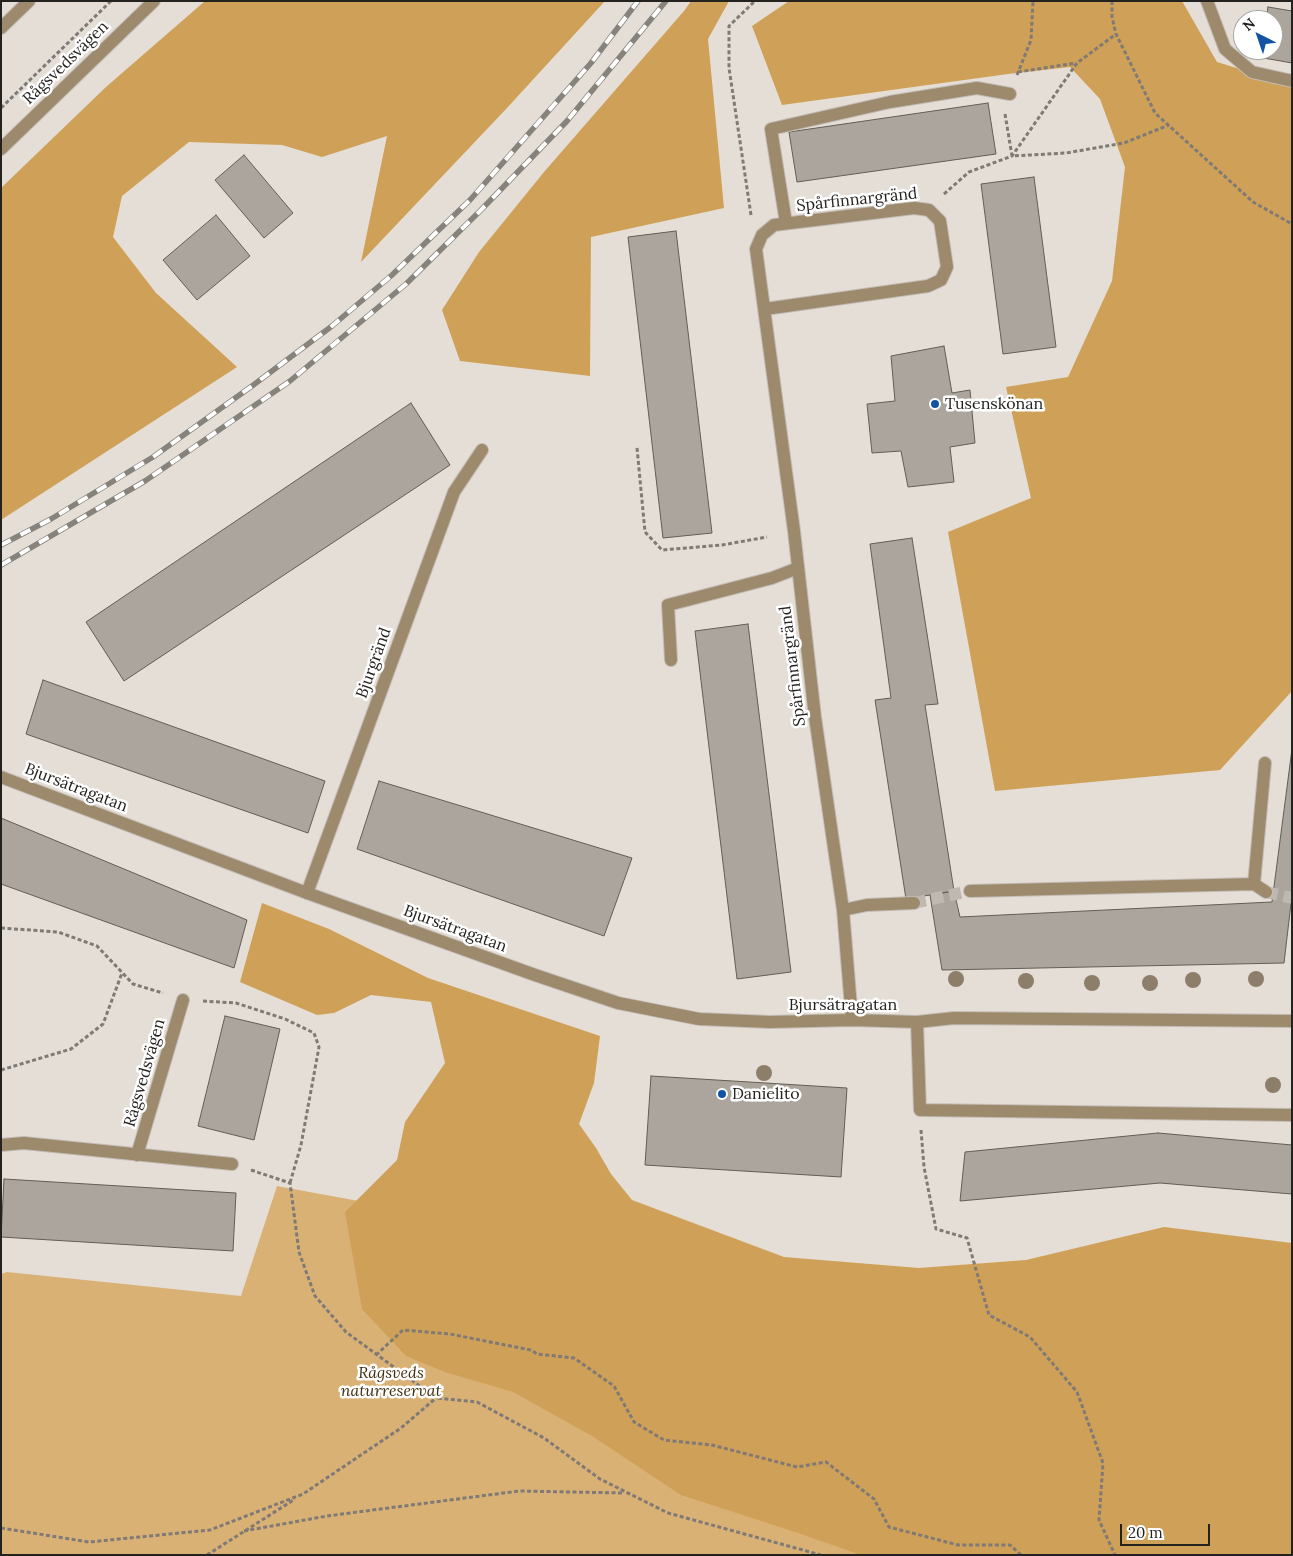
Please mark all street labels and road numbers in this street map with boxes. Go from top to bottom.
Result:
street label: Rågsvedsvägen [19,17,113,109]
street label: Spårfinnargränd [796,184,918,216]
street label: Spårfinnargränd [776,605,810,727]
street label: Bjurgränd [352,625,396,701]
street label: Bjursätragatan [22,760,130,816]
street label: Bjursätragatan [401,901,509,957]
street label: Bjursätragatan [789,995,897,1015]
street label: Rågsvedsvägen [120,1017,170,1129]

